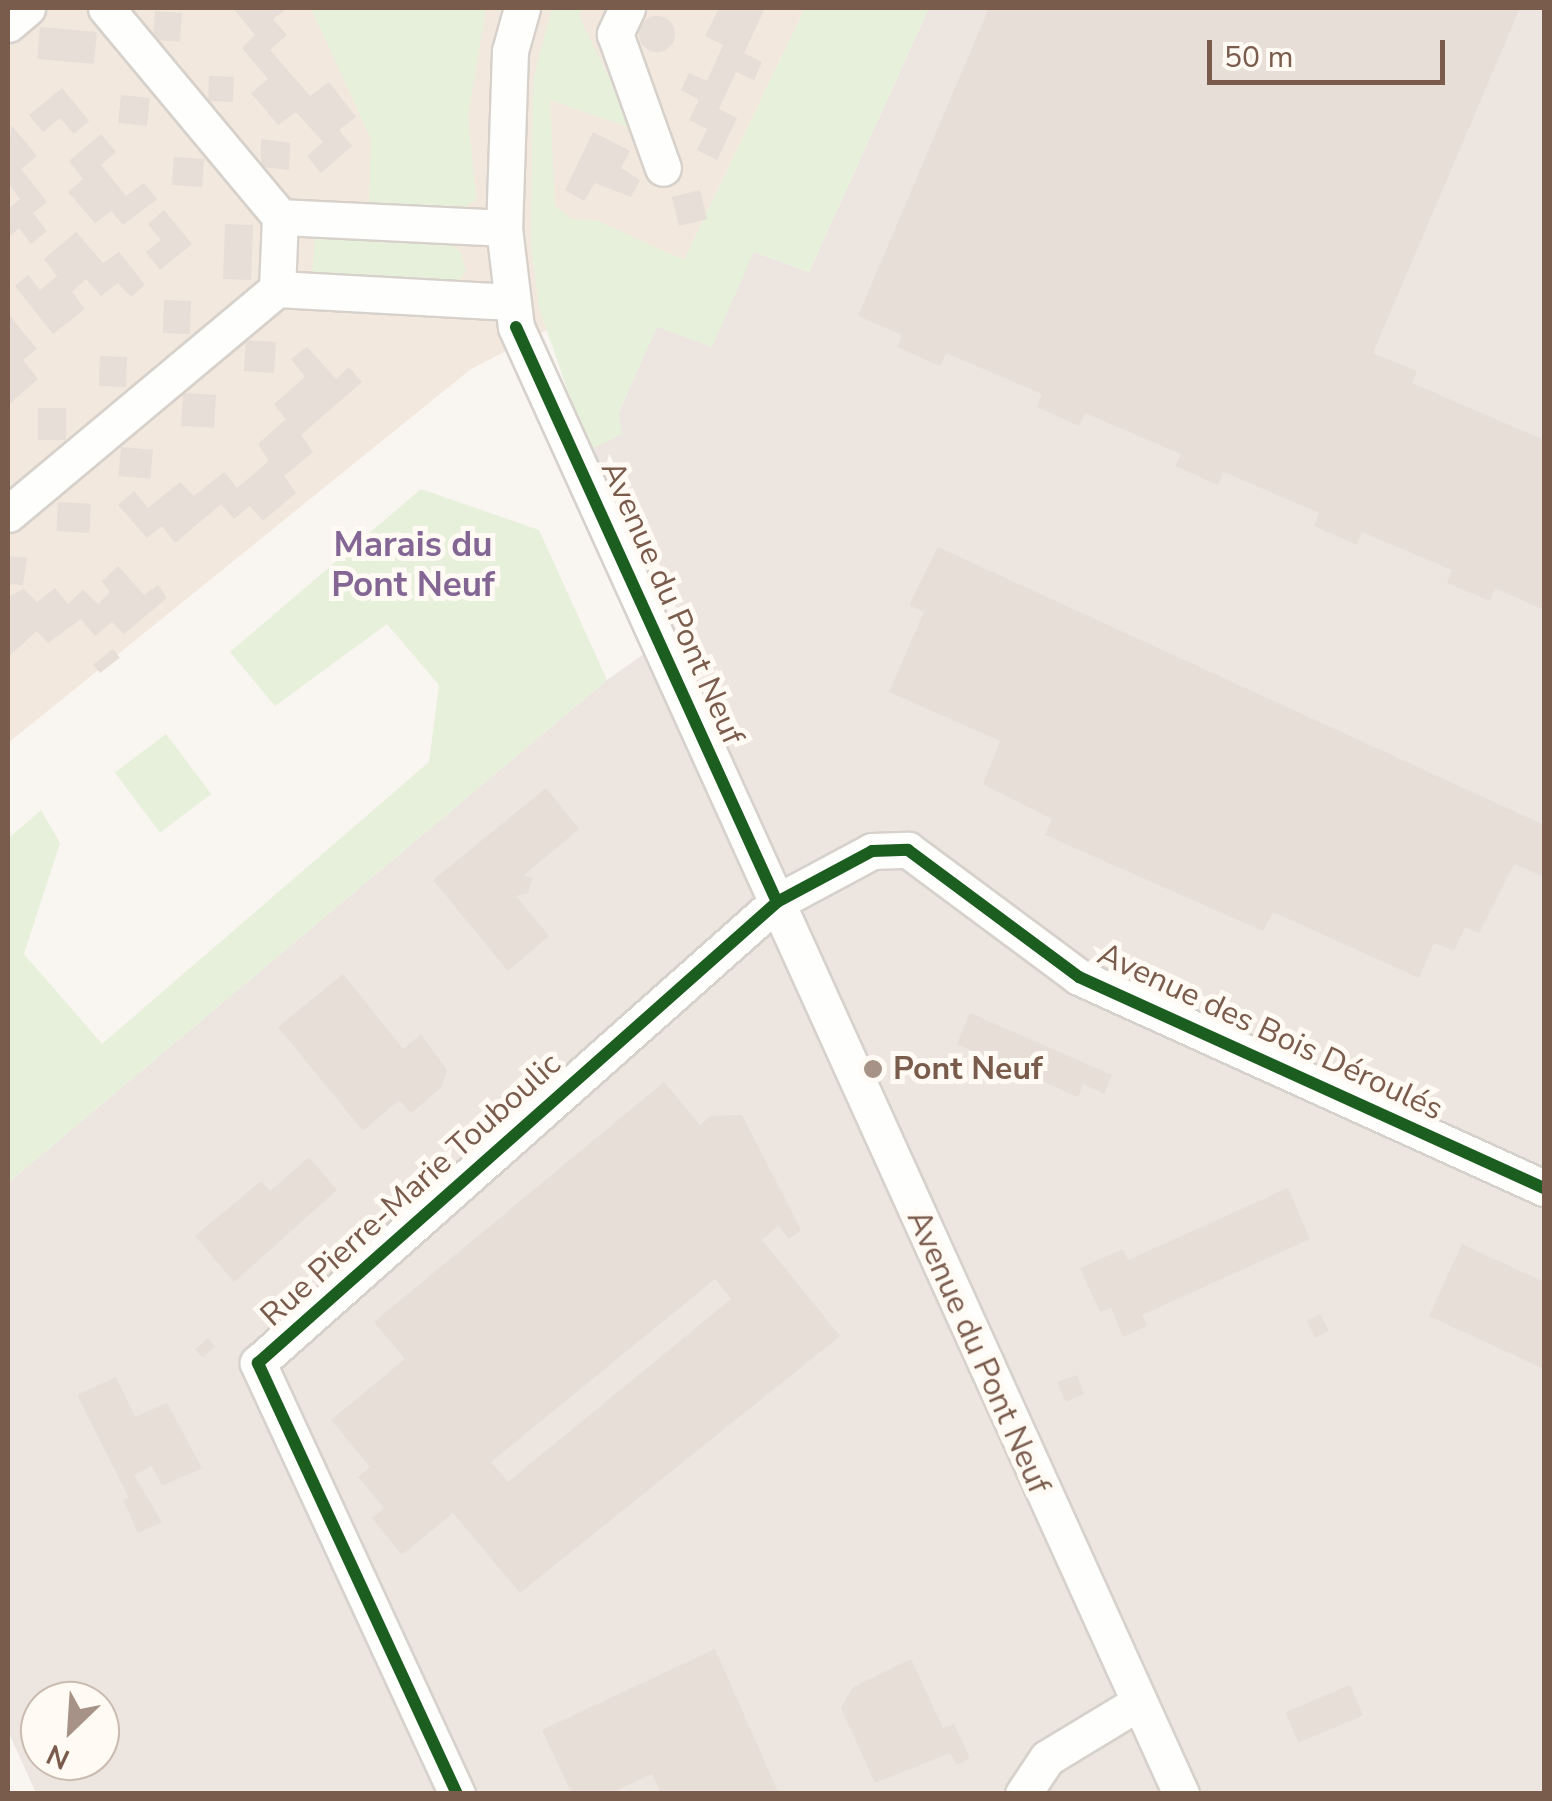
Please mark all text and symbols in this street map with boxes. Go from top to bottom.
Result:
scale bar [1212,20,1450,82]
text: 50 m [1224,37,1293,78]
street label: Avenue du Pont Neuf [592,455,752,751]
district label: Marais du Pont Neuf [331,524,495,606]
street label: Avenue des Bois Déroulés [1091,935,1449,1129]
street label: Rue Pierre-Marie Touboulic [253,1045,569,1335]
place label: Pont Neuf [893,1050,1043,1088]
marker: Pont Neuf [862,1058,884,1080]
street label: Avenue du Pont Neuf [898,1204,1058,1500]
north arrow [20,1681,120,1781]
text: N [41,1735,76,1778]

